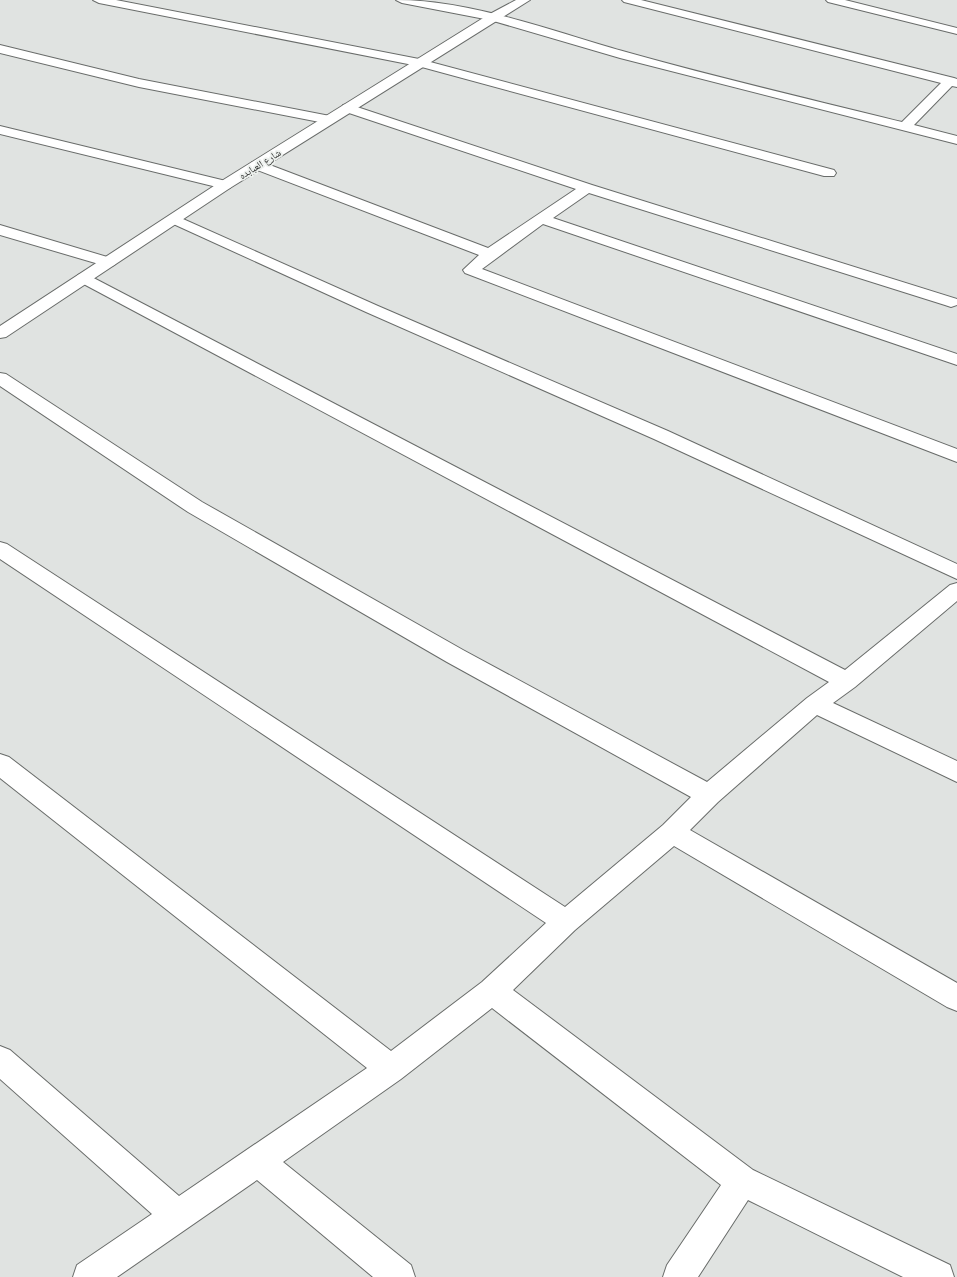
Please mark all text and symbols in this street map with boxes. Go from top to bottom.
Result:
street label: شارع العبابده [237,146,284,182]

